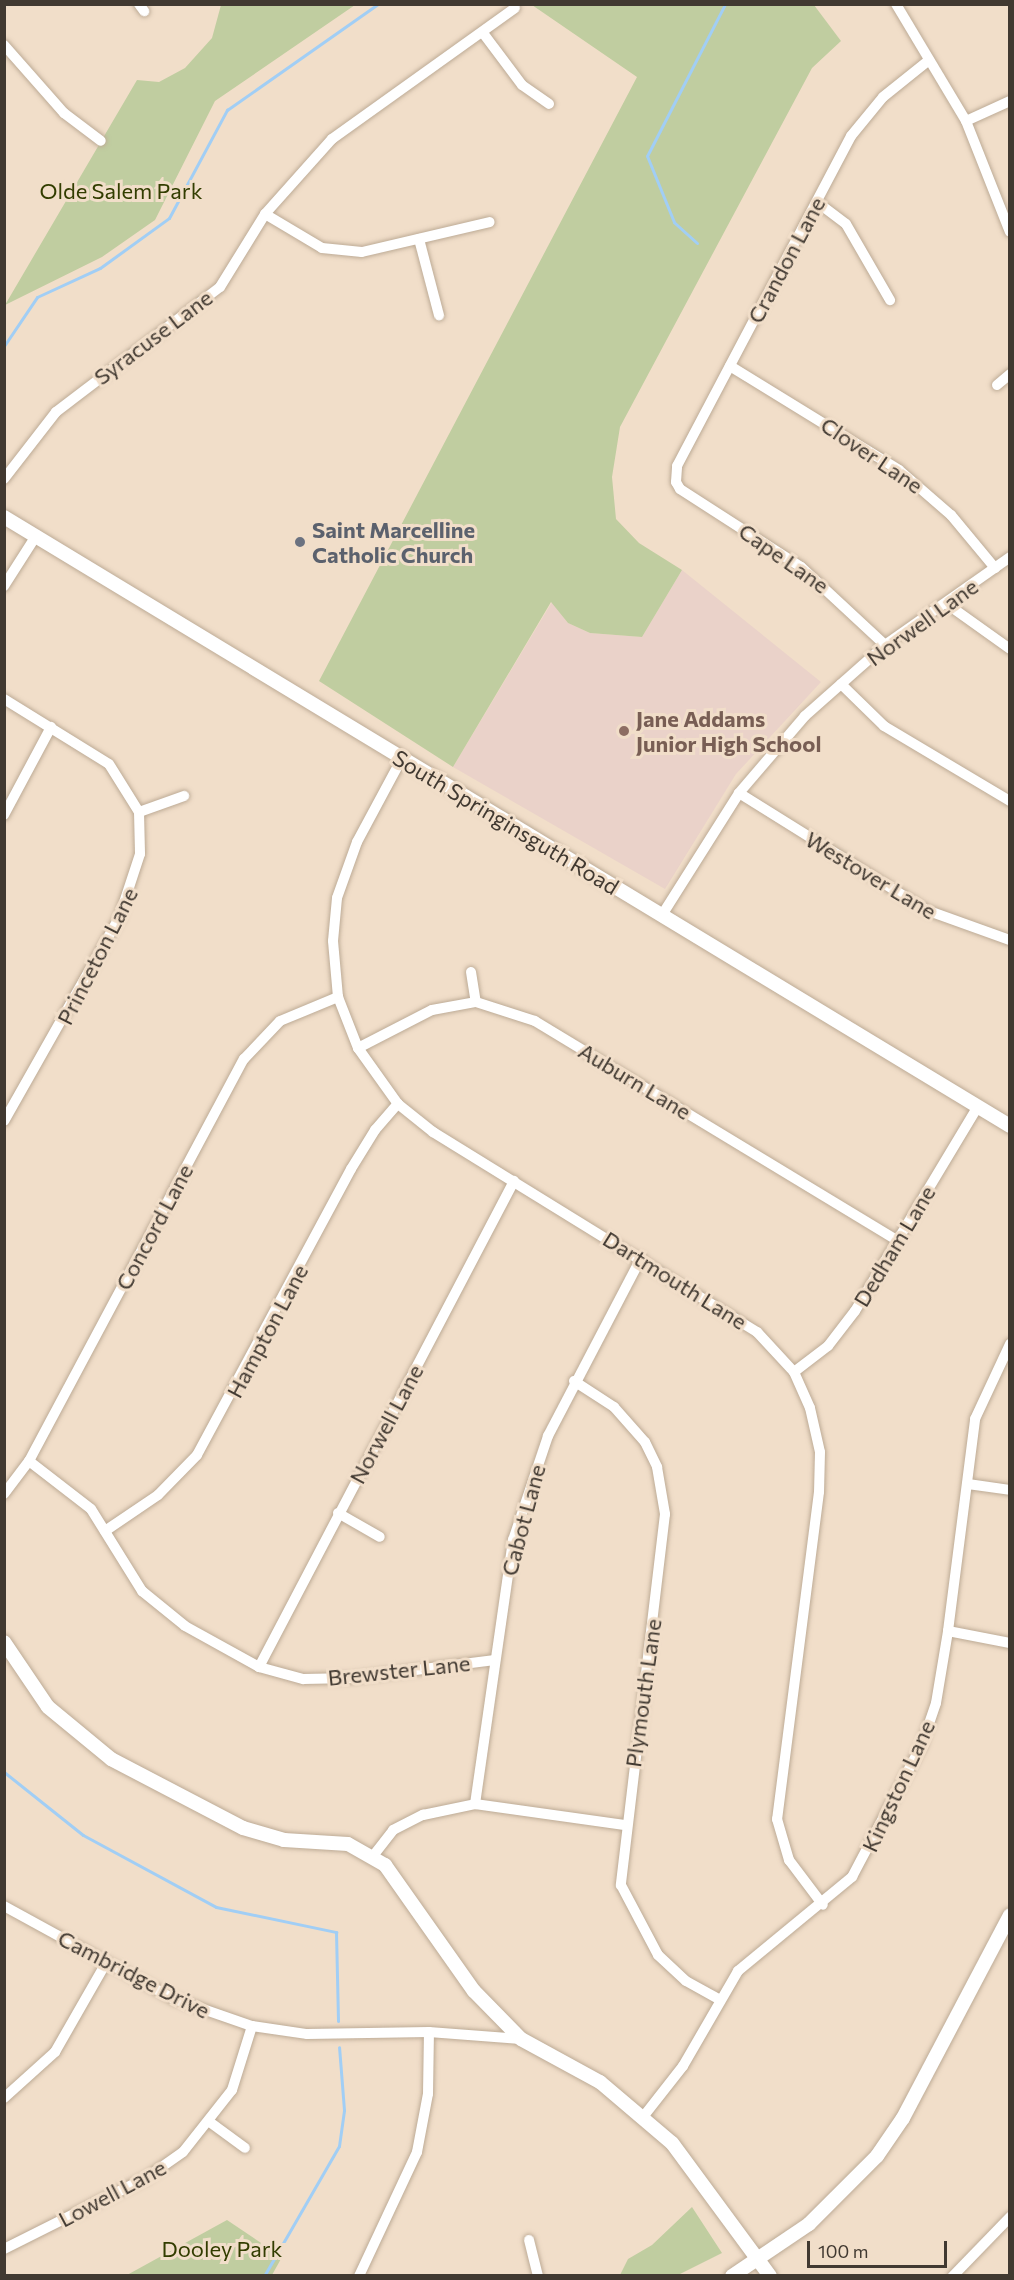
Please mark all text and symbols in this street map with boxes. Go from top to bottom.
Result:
park label: Olde Salem Park [39,178,203,204]
street label: Crandon Lane [742,193,830,327]
street label: Syracuse Lane [89,284,217,390]
street label: Clover Lane [816,411,928,499]
place label: Saint Marcelline Catholic Church [312,516,475,568]
street label: Cape Lane [734,517,834,599]
marker: Saint Marcelline Catholic Church [293,535,307,549]
street label: Norwell Lane [861,573,983,671]
place label: Jane Addams Junior High School [636,705,821,756]
marker: Jane Addams Junior High School [617,724,631,738]
street label: South Springinsguth Road [388,744,624,900]
street label: Westover Lane [801,826,941,924]
street label: Princeton Lane [51,883,143,1029]
street label: Auburn Lane [574,1037,696,1125]
street label: Concord Lane [110,1160,198,1294]
street label: Dedham Lane [848,1181,940,1311]
street label: Dartmouth Lane [598,1225,752,1335]
street label: Hampton Lane [221,1260,313,1402]
street label: Norwell Lane [344,1360,428,1488]
street label: Cabot Lane [495,1461,551,1579]
street label: Plymouth Lane [620,1617,666,1769]
street label: Brewster Lane [326,1649,472,1691]
street label: Kingston Lane [856,1716,940,1856]
street label: Cambridge Drive [54,1924,214,2024]
street label: Lowell Lane [54,2154,170,2232]
scale bar [810,2229,950,2267]
park label: Dooley Park [161,2236,283,2262]
text: 100 m [818,2240,868,2262]

